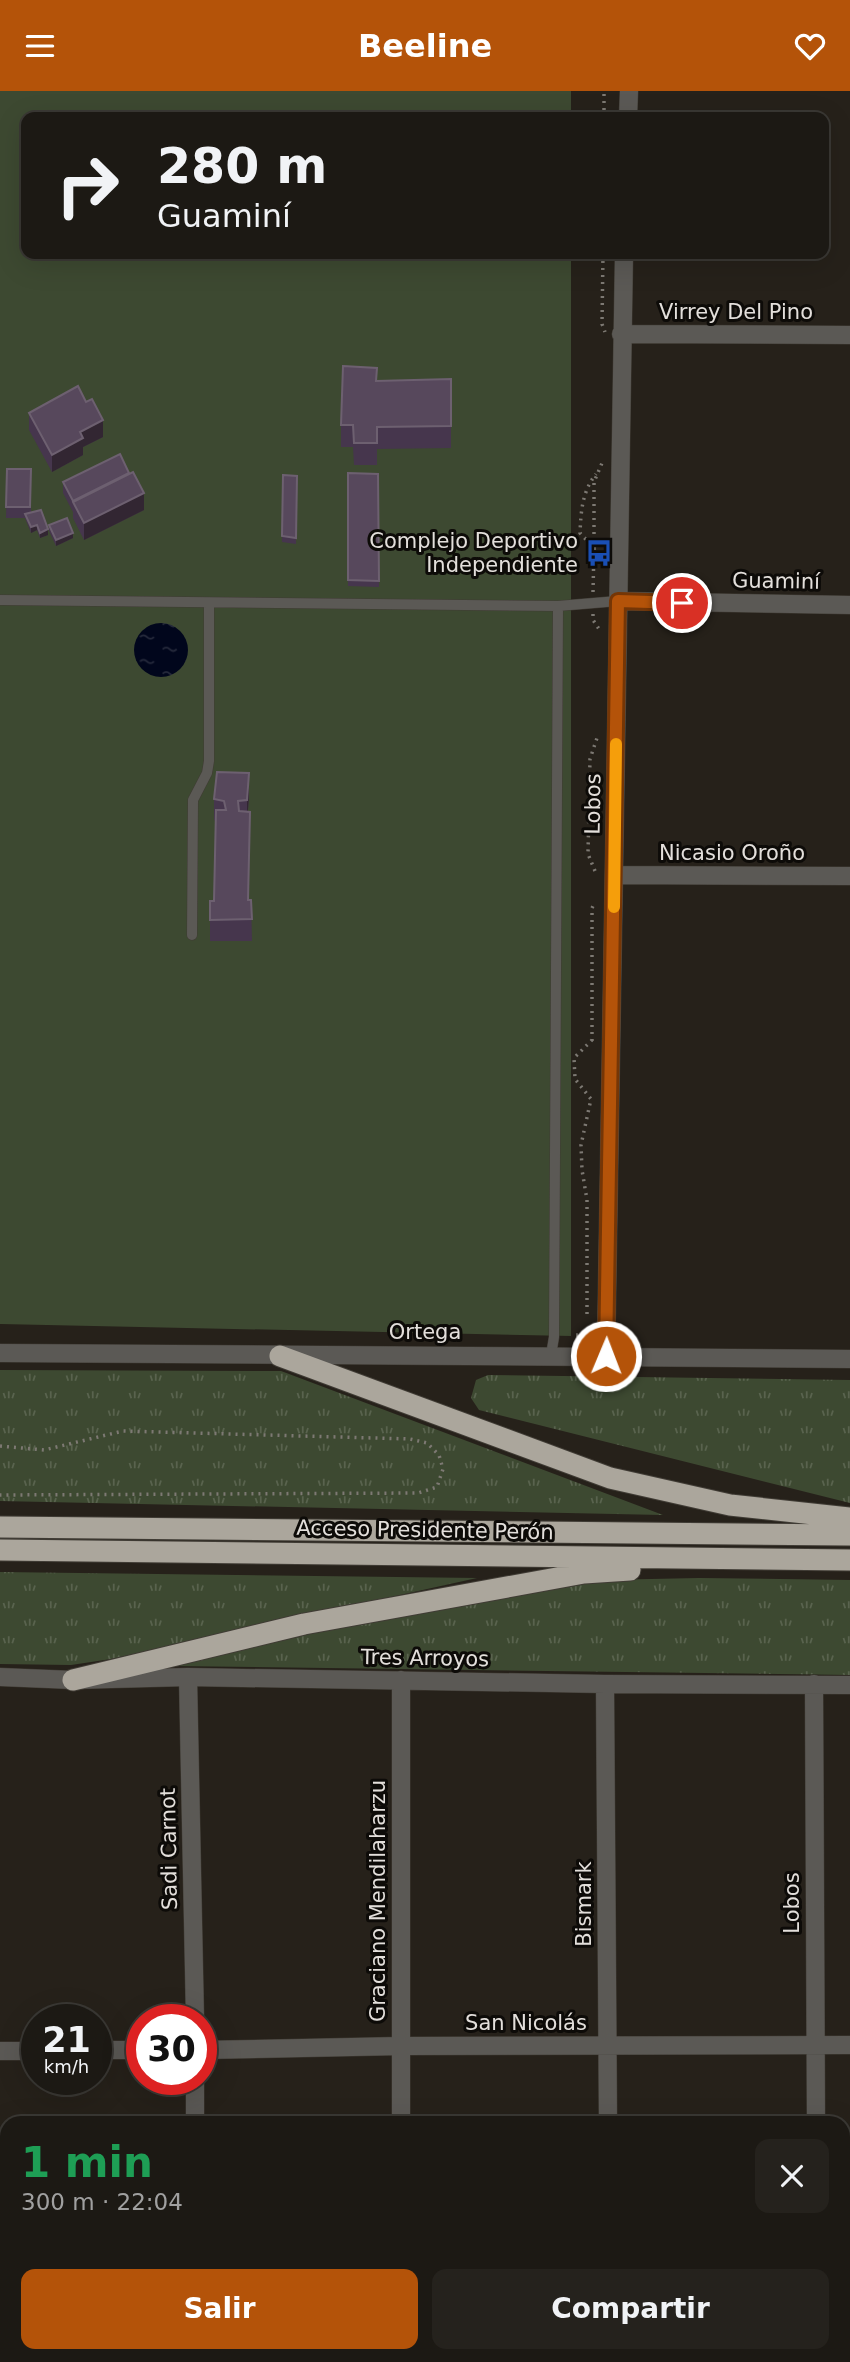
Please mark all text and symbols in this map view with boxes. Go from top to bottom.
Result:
icon: menu [21,27,59,65]
text: Beeline [358,27,492,65]
icon: heart [791,27,829,65]
text: 280 m [157,138,327,195]
icon: right [42,140,133,231]
text: Guaminí [157,197,291,235]
street label: Virrey Del Pino [659,300,813,324]
place label: Complejo Deportivo Independiente [369,529,578,577]
bus stop icon: Complejo Deportivo Independiente [584,538,614,568]
street label: Guaminí [732,568,821,594]
pin [652,573,712,633]
icon: arrive [663,584,701,622]
street label: Lobos [580,773,606,835]
street label: Nicasio Oroño [659,841,805,865]
position arrow [569,1319,643,1393]
street label: Ortega [389,1320,461,1344]
street label: Acceso Presidente Perón [296,1516,554,1544]
street label: Tres Arroyos [360,1645,489,1671]
street label: Graciano Mendilaharzu [366,1780,390,2022]
street label: Sadi Carnot [156,1788,182,1910]
street label: Bismark [572,1861,596,1947]
street label: Lobos [780,1872,804,1934]
speed limit sign: 30 [126,2004,217,2095]
street label: San Nicolás [465,2011,587,2035]
text: 21 [42,2020,91,2060]
text: km/h [44,2056,89,2077]
text: 1 min [21,2138,153,2187]
button: close [755,2139,829,2213]
text: 300 m · 22:04 [21,2189,183,2215]
button: Salir [21,2269,418,2349]
button: Compartir [432,2269,829,2349]

